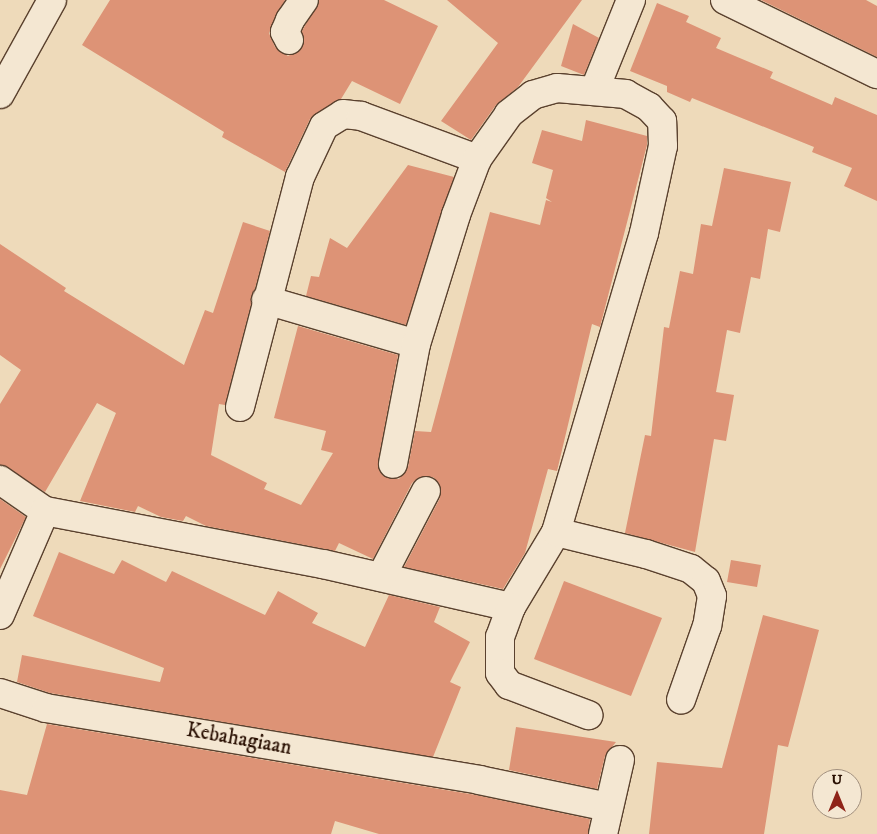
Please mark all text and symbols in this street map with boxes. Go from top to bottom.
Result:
street label: Kebahagiaan [184,717,294,761]
north arrow [812,769,862,819]
text: U [832,771,842,789]

